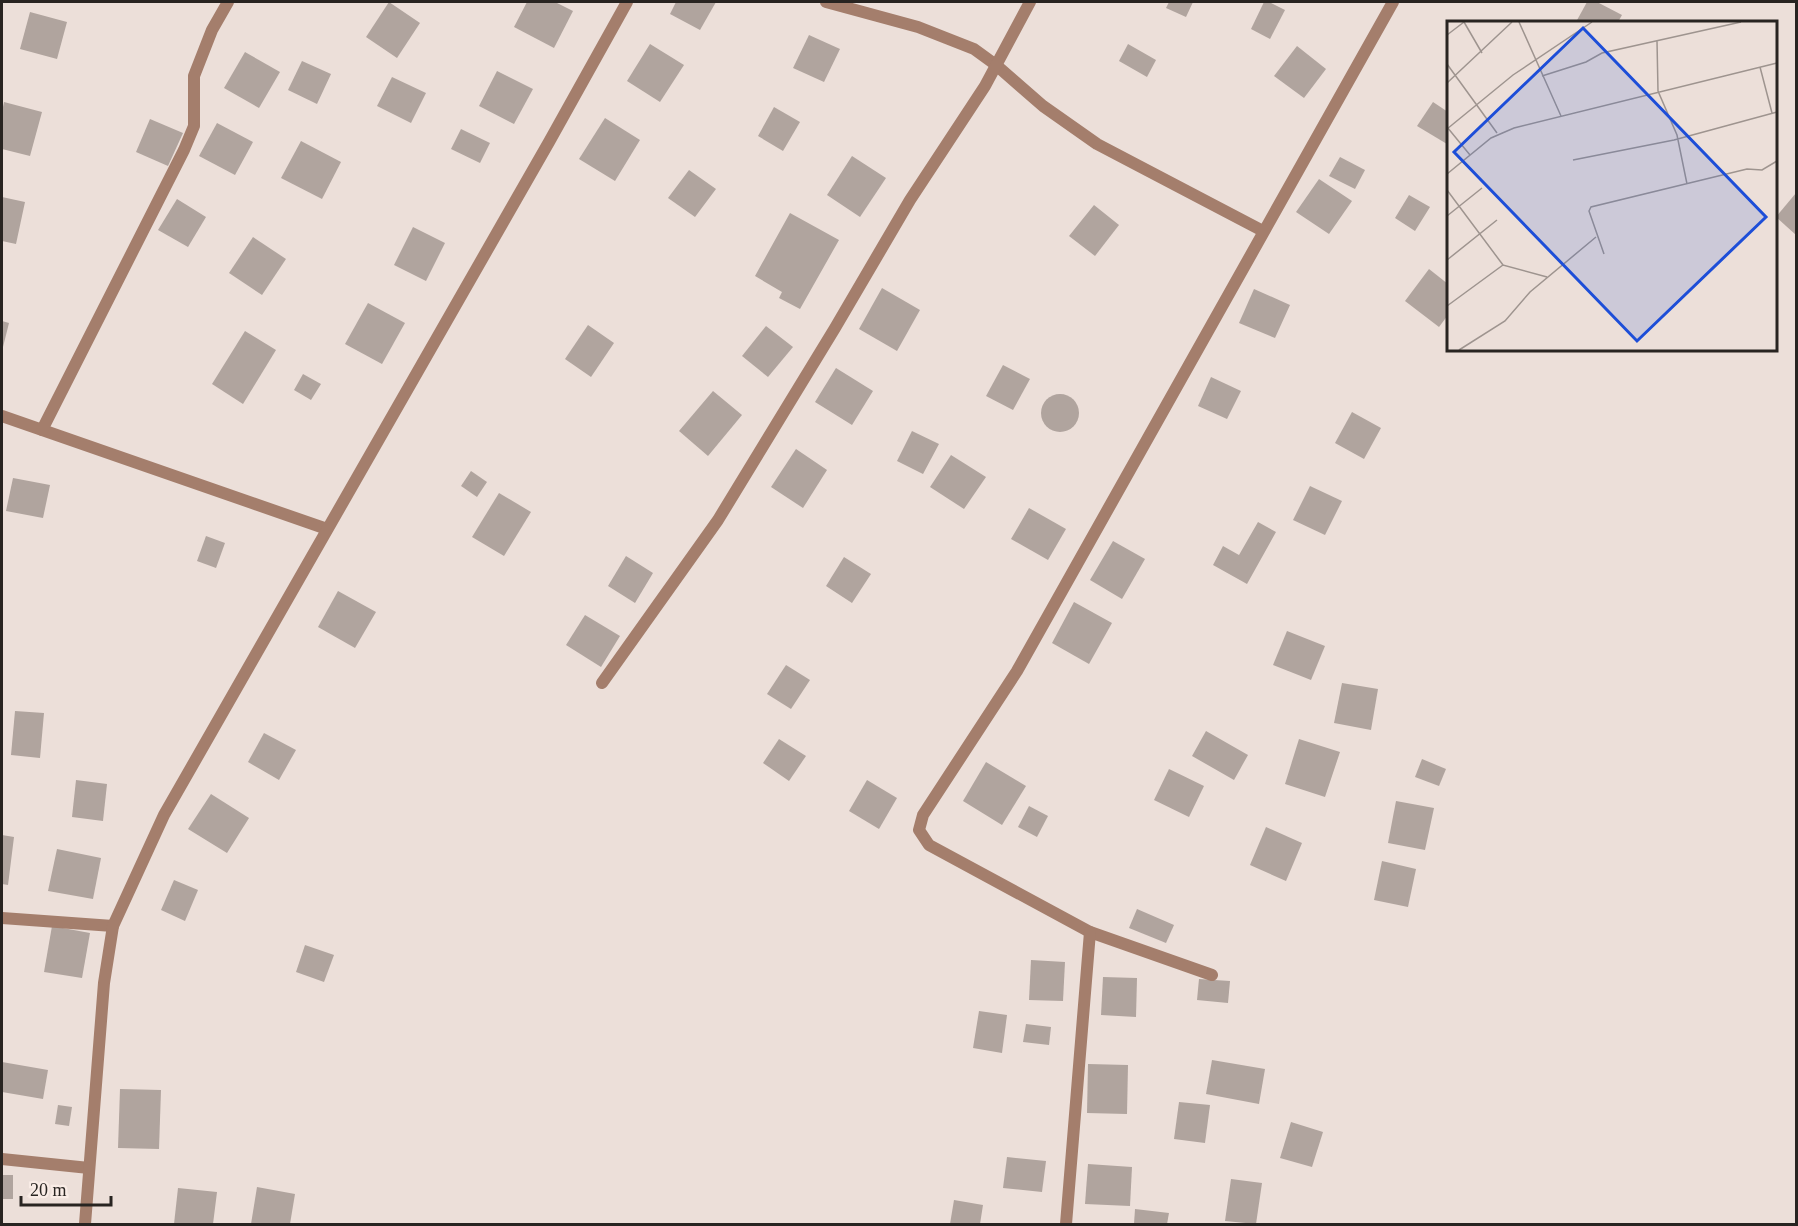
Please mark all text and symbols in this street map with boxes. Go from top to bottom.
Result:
inset map [1447,21,1777,351]
scale bar [21,1169,111,1207]
text: 20 m [30,1180,67,1200]

